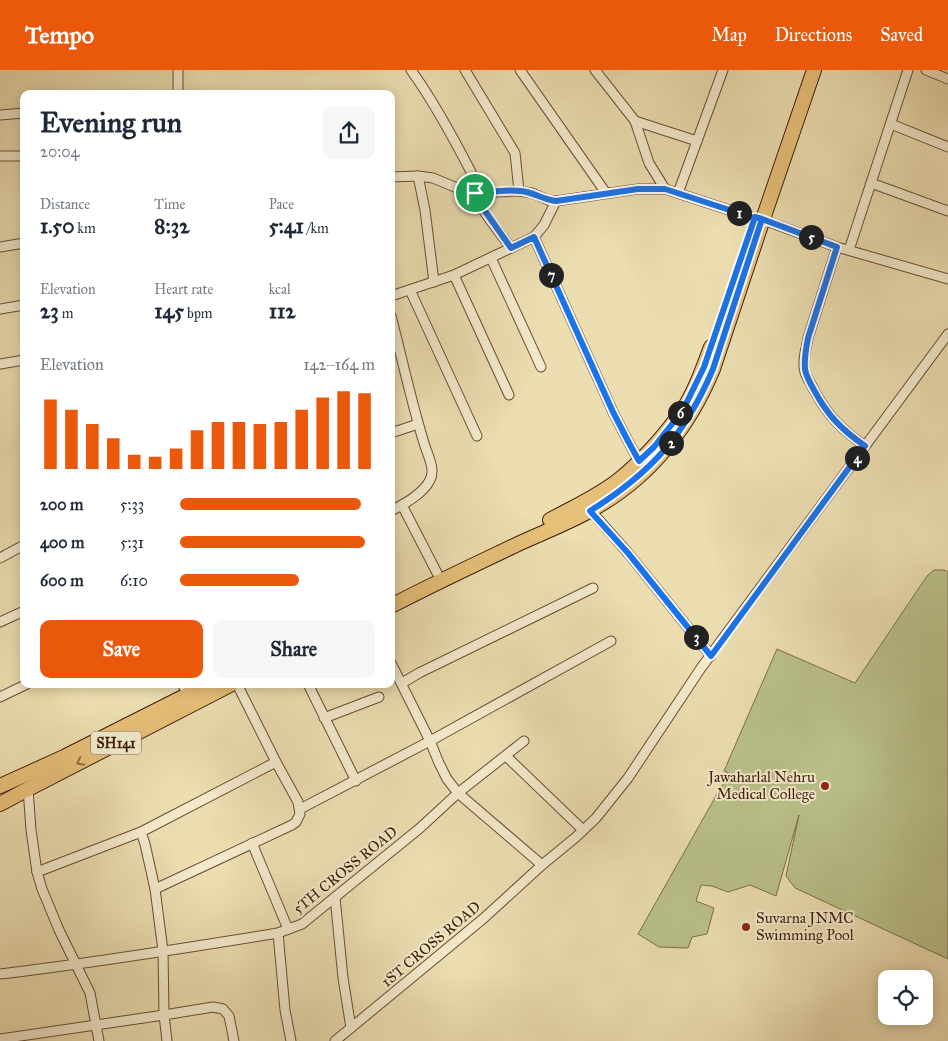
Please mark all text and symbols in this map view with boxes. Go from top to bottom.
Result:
text: Tempo [25,20,94,50]
text: Map [711,24,747,46]
text: Directions [775,24,852,46]
text: Saved [880,24,923,46]
text: Evening run [40,105,182,140]
button: share [323,107,375,159]
text: 20:04 [40,142,79,161]
pin [454,172,496,214]
icon: arrive [461,179,489,207]
text: Distance [40,196,90,213]
text: Time [154,196,185,213]
text: Pace [269,196,294,213]
pin: 1 [726,200,752,226]
text: 1 [737,205,742,222]
text: 1.50 [40,213,74,239]
text: 8:32 [154,213,190,239]
text: 5:41 [269,213,304,239]
text: km [74,220,96,237]
text: /km [304,220,329,237]
pin: 5 [798,224,824,250]
text: 5 [808,229,815,246]
pin: 7 [538,262,564,288]
text: 7 [548,267,555,284]
text: Elevation [40,281,96,298]
text: Heart rate [154,281,213,298]
text: kcal [269,281,291,298]
text: 23 [40,298,59,324]
text: 145 [154,298,184,324]
text: 112 [269,298,296,324]
text: m [59,305,74,322]
text: bpm [184,305,213,322]
text: Elevation [40,355,104,374]
text: 142–164 m [303,355,375,374]
pin: 6 [668,400,692,426]
text: 6 [677,405,684,422]
pin: 2 [658,430,684,456]
text: 2 [668,435,675,452]
pin: 4 [844,446,870,470]
text: 4 [854,450,861,467]
text: 200 m [40,495,83,514]
text: 5:33 [120,495,144,514]
text: 400 m [40,533,84,552]
text: 5:31 [120,533,144,552]
text: 600 m [40,571,84,590]
text: 6:10 [120,571,148,590]
button: Save [40,620,203,678]
button: Share [213,620,375,678]
pin: 3 [684,624,708,650]
text: 3 [694,629,699,646]
road number: SH141 [91,731,141,754]
one-way arrow [76,756,85,766]
place label: Jawaharlal Nehru Medical College [706,768,815,803]
marker: Jawaharlal Nehru Medical College [819,780,831,792]
street label: 5TH CROSS ROAD [289,822,401,918]
street label: 1ST CROSS ROAD [378,897,484,991]
place label: Suvarna JNMC Swimming Pool [756,909,855,944]
marker: Suvarna JNMC Swimming Pool [740,921,752,933]
map controls [878,970,933,1025]
button: locate [878,970,933,1025]

